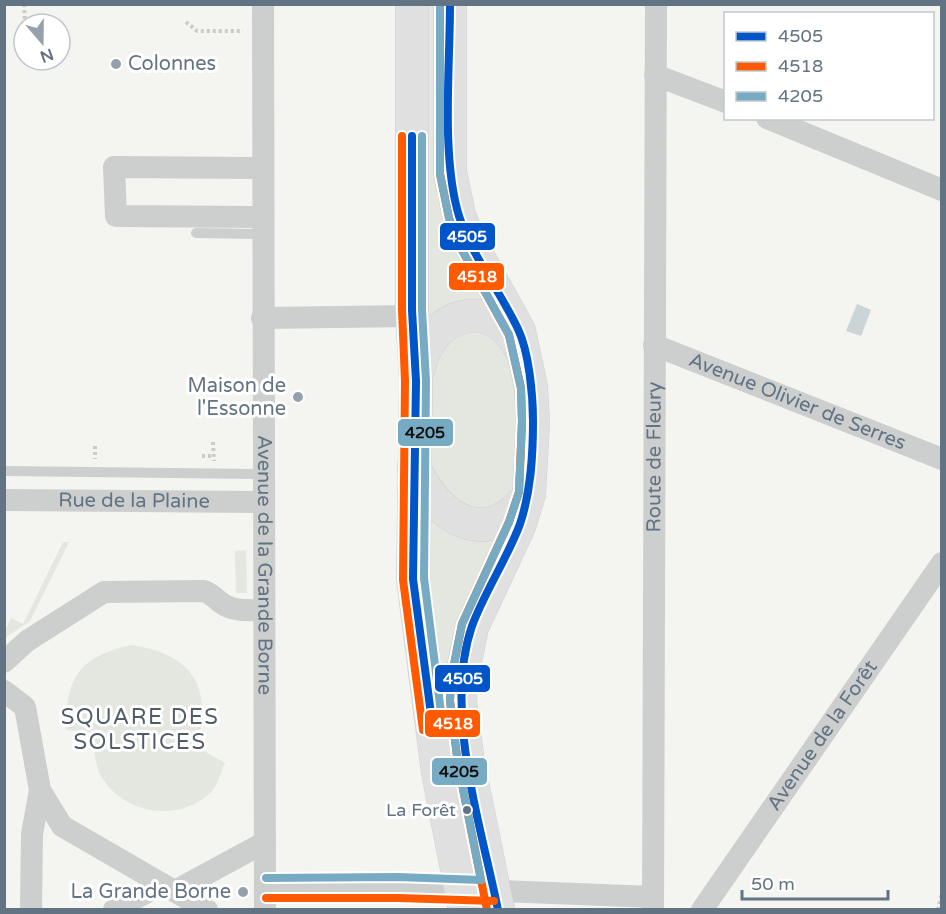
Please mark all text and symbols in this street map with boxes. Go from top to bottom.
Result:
north arrow [12,12,72,72]
legend [724,12,934,120]
text: 4505 [778,25,823,47]
text: N [37,44,56,67]
place label: Colonnes [128,52,216,76]
text: 4518 [778,55,823,77]
marker: Colonnes [109,57,123,71]
text: 4205 [778,85,823,107]
line badge: 4505 [439,222,496,251]
text: 4505 [447,227,487,247]
line badge: 4518 [448,262,505,291]
text: 4518 [457,267,497,287]
street label: Avenue Olivier de Serres [685,348,909,455]
place label: Maison de l'Essonne [187,374,286,421]
street label: Route de Fleury [642,381,667,532]
marker: Maison de l'Essonne [291,390,305,404]
line badge: 4205 [397,418,454,447]
text: 4205 [405,423,445,443]
street label: Avenue de la Grande Borne [252,435,277,695]
street label: Rue de la Plaine [58,488,210,514]
street label: Avenue de la Forêt [762,656,883,815]
line badge: 4505 [434,664,491,693]
text: 4505 [443,669,483,689]
district label: SQUARE DES SOLSTICES [61,704,219,755]
line badge: 4518 [424,709,481,738]
text: 4518 [433,714,473,734]
line badge: 4205 [431,757,488,786]
text: 4205 [439,762,479,782]
place label: La Forêt [386,799,456,821]
marker: La Forêt [461,804,473,816]
scale bar [742,863,888,901]
text: 50 m [751,873,795,895]
place label: La Grande Borne [71,880,231,904]
marker: La Grande Borne [236,885,250,899]

